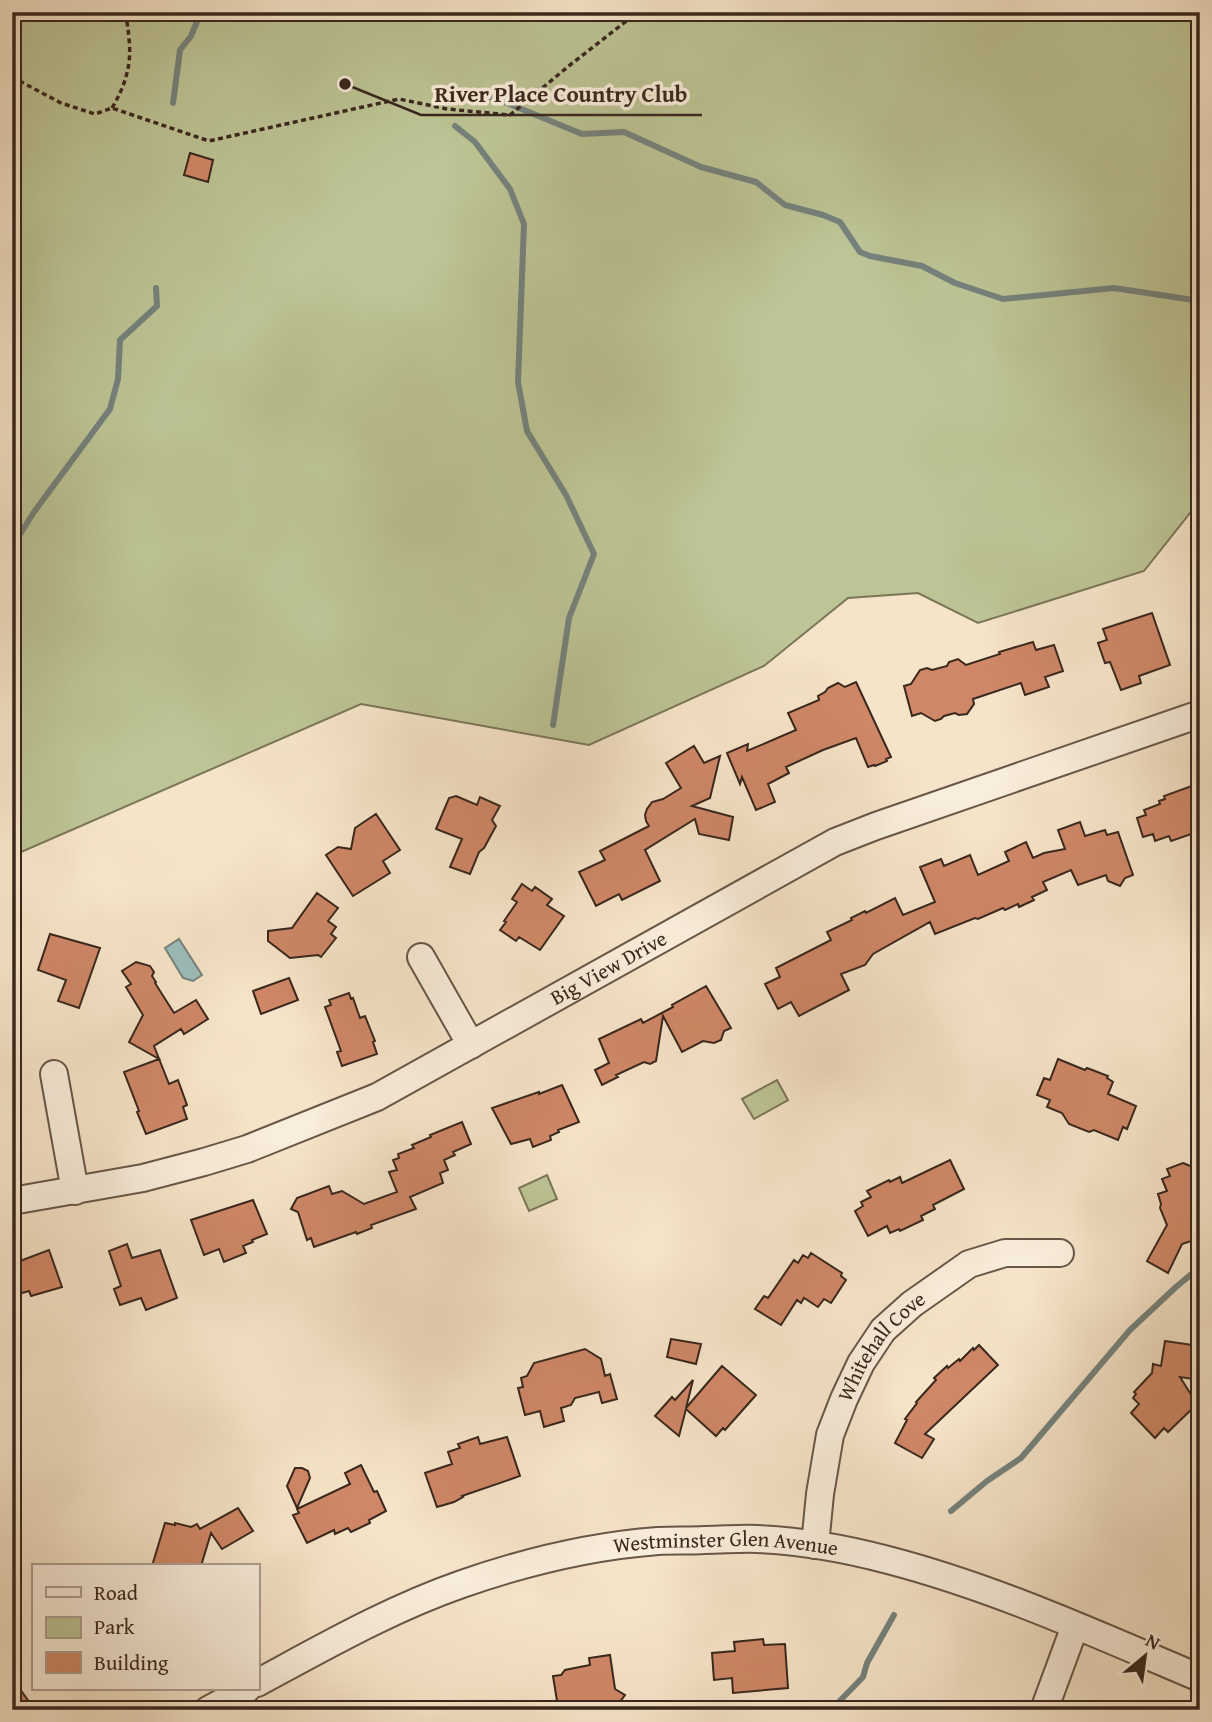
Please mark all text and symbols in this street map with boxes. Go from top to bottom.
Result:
callout: River Place Country Club [421,71,702,115]
text: River Place Country Club [435,77,687,110]
street label: Big View Drive [544,923,672,1013]
street label: Whitehall Cove [829,1283,931,1406]
street label: Westminster Glen Avenue [611,1523,841,1563]
legend [32,1564,259,1690]
text: Road [94,1577,139,1608]
text: Park [94,1611,135,1642]
north arrow [1110,1620,1180,1690]
text: N [1141,1626,1166,1657]
text: Building [94,1647,169,1678]

